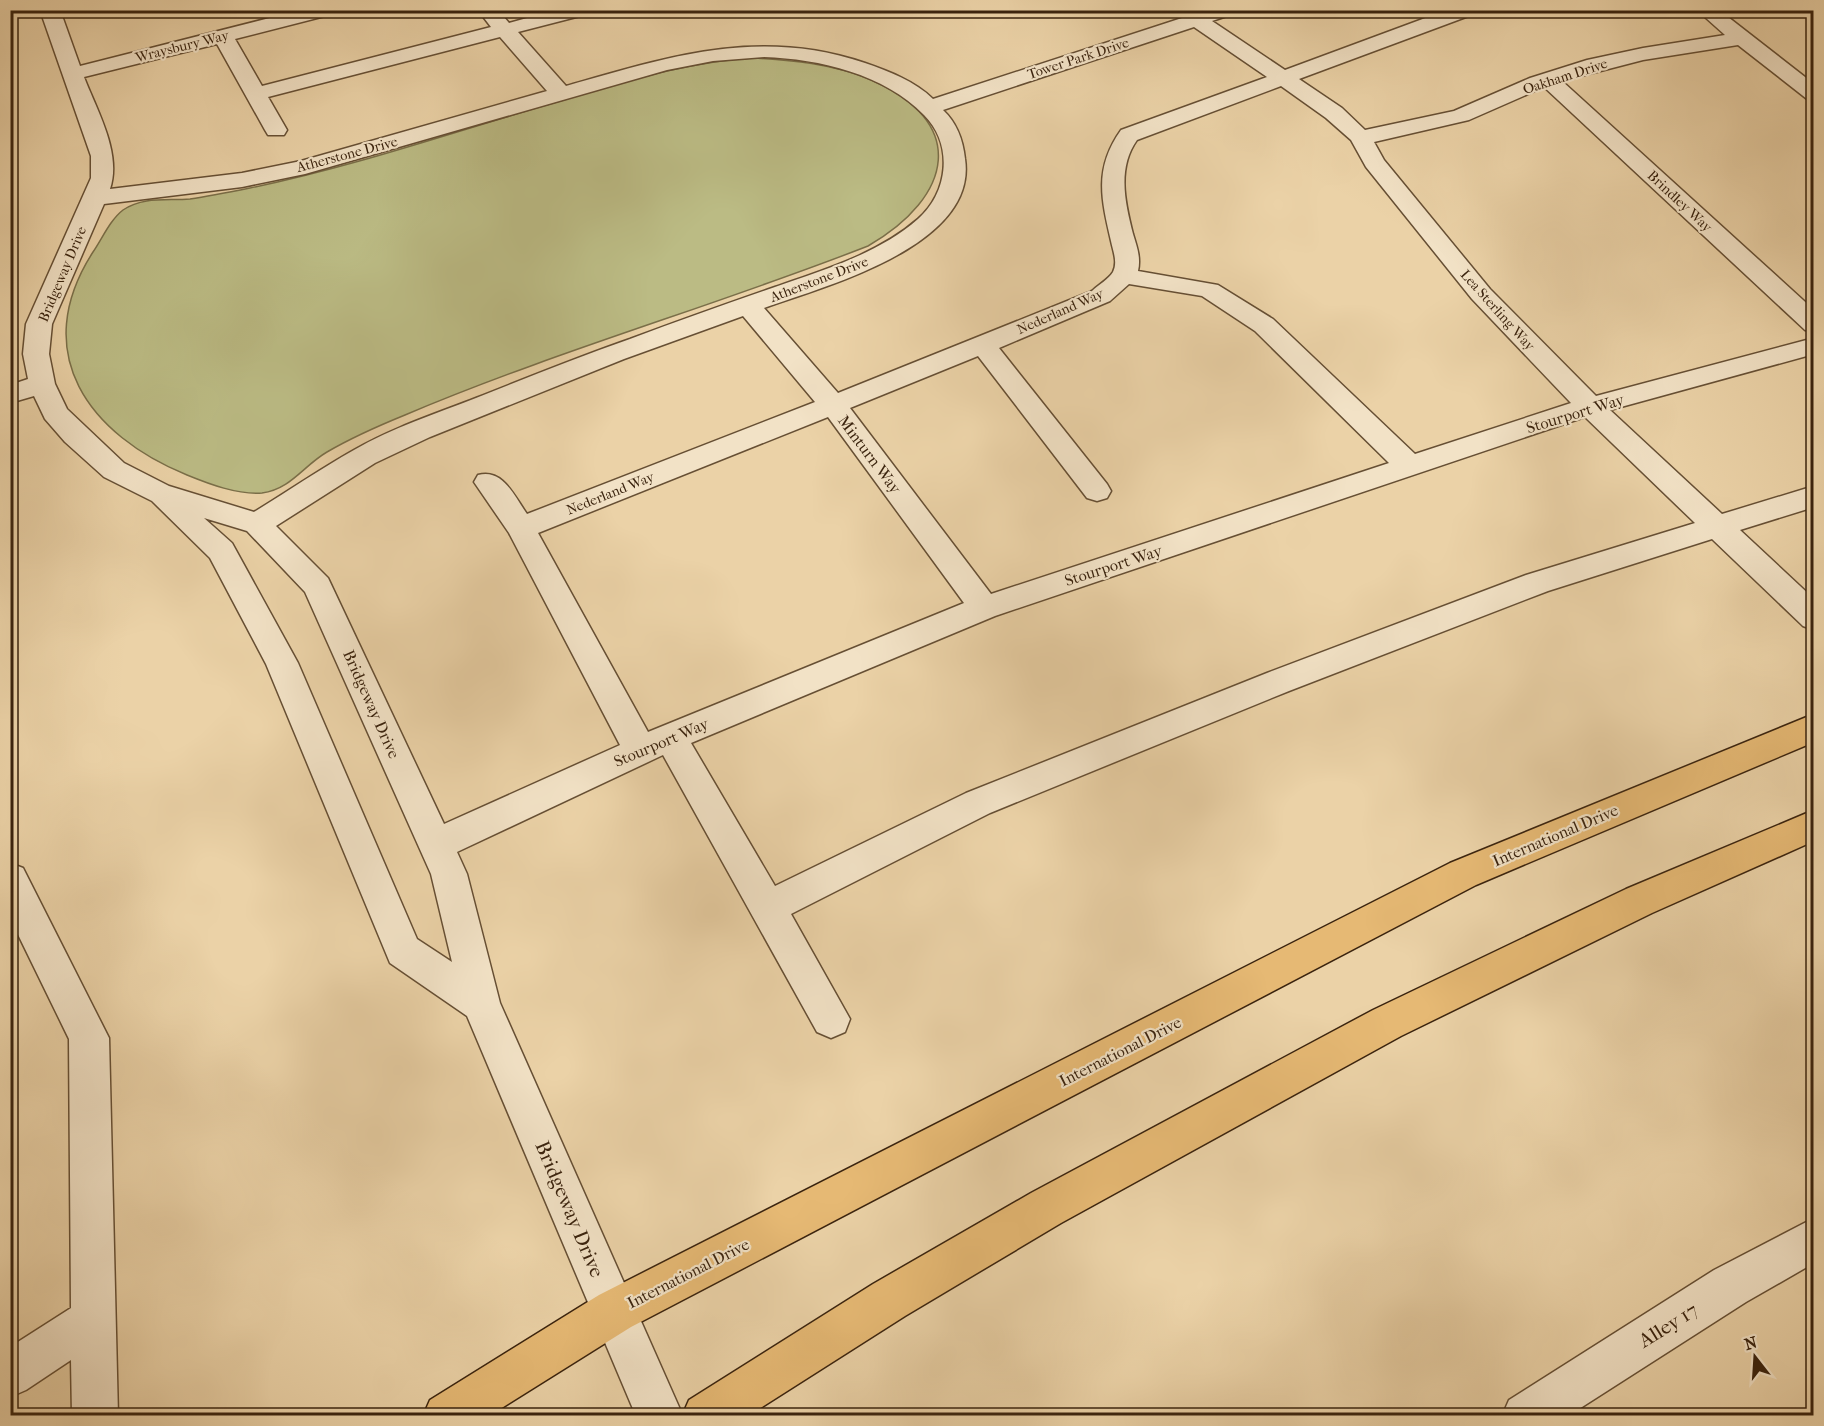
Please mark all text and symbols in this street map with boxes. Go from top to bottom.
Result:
street label: Wraysbury Way [133,27,231,67]
street label: Tower Park Drive [1025,34,1131,83]
street label: Oakham Drive [1521,55,1610,98]
street label: Atherstone Drive [294,133,400,176]
street label: Brindley Way [1644,167,1716,236]
street label: Bridgeway Drive [35,224,90,325]
street label: Atherstone Drive [767,253,871,306]
street label: Lea Sterling Way [1457,266,1539,355]
street label: Nederland Way [1014,285,1107,338]
street label: Stourport Way [1524,389,1627,437]
street label: Minturn Way [834,411,905,498]
street label: Nederland Way [564,468,657,519]
street label: Stourport Way [1062,541,1165,590]
street label: Bridgeway Drive [339,647,404,761]
street label: Stourport Way [611,714,712,771]
street label: International Drive [1490,800,1621,870]
street label: International Drive [1056,1012,1185,1090]
street label: Bridgeway Drive [530,1138,609,1281]
street label: International Drive [624,1234,753,1312]
street label: Alley 17 [1634,1298,1702,1353]
north arrow [1725,1327,1785,1387]
text: N [1742,1332,1760,1354]

